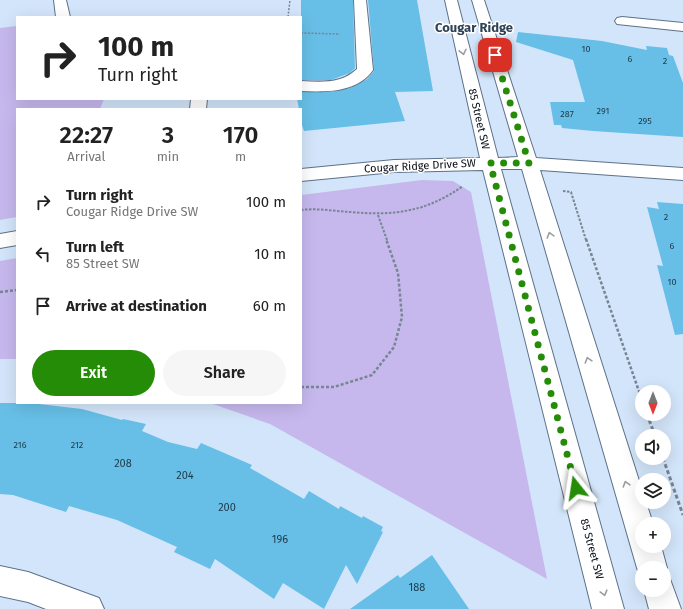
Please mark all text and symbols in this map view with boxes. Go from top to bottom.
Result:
district label: Cougar Ridge [435,20,513,35]
text: 100 m [98,30,174,63]
icon: right [32,32,84,84]
pin [478,38,512,72]
icon: arrive [484,44,506,66]
house number: 10 [582,44,590,54]
one-way arrow [459,48,467,55]
house number: 6 [628,54,633,64]
house number: 2 [663,56,667,66]
text: Turn right [98,64,178,86]
street label: 85 Street SW [466,87,492,151]
house number: 291 [597,106,609,116]
house number: 287 [560,109,574,119]
house number: 295 [638,116,652,126]
text: 22:27 [60,121,113,149]
text: 3 [162,121,174,149]
text: 170 [223,121,258,149]
text: Arrival [67,149,105,164]
text: min [157,149,179,164]
text: m [235,149,246,164]
street label: Cougar Ridge Drive SW [364,157,476,175]
text: Turn right [66,186,133,204]
icon: right [32,191,54,213]
text: 100 m [246,193,286,211]
text: Cougar Ridge Drive SW [66,204,198,219]
house number: 2 [664,212,668,222]
one-way arrow [546,232,555,239]
text: Turn left [66,238,124,256]
house number: 6 [670,241,675,251]
icon: left [32,243,54,265]
text: 10 m [254,245,286,263]
text: 85 Street SW [66,256,140,271]
house number: 10 [668,277,676,287]
icon: arrive [32,295,54,317]
text: Arrive at destination [66,297,207,315]
text: 60 m [253,297,286,315]
button: Exit [32,350,155,396]
button: Share [163,350,286,396]
one-way arrow [584,356,593,363]
north arrow [635,385,671,421]
map controls [635,385,671,597]
button: sound [635,429,671,465]
house number: 216 [14,440,27,450]
house number: 212 [71,440,83,450]
house number: 208 [114,457,132,470]
position arrow [555,467,597,509]
house number: 204 [176,469,194,482]
button: layers [635,473,671,509]
one-way arrow [623,481,631,488]
house number: 200 [218,501,236,514]
street label: 85 Street SW [578,517,606,581]
button: + [635,517,671,553]
house number: 196 [272,533,288,546]
button: − [635,561,671,597]
house number: 188 [409,581,425,594]
one-way arrow [599,589,608,596]

